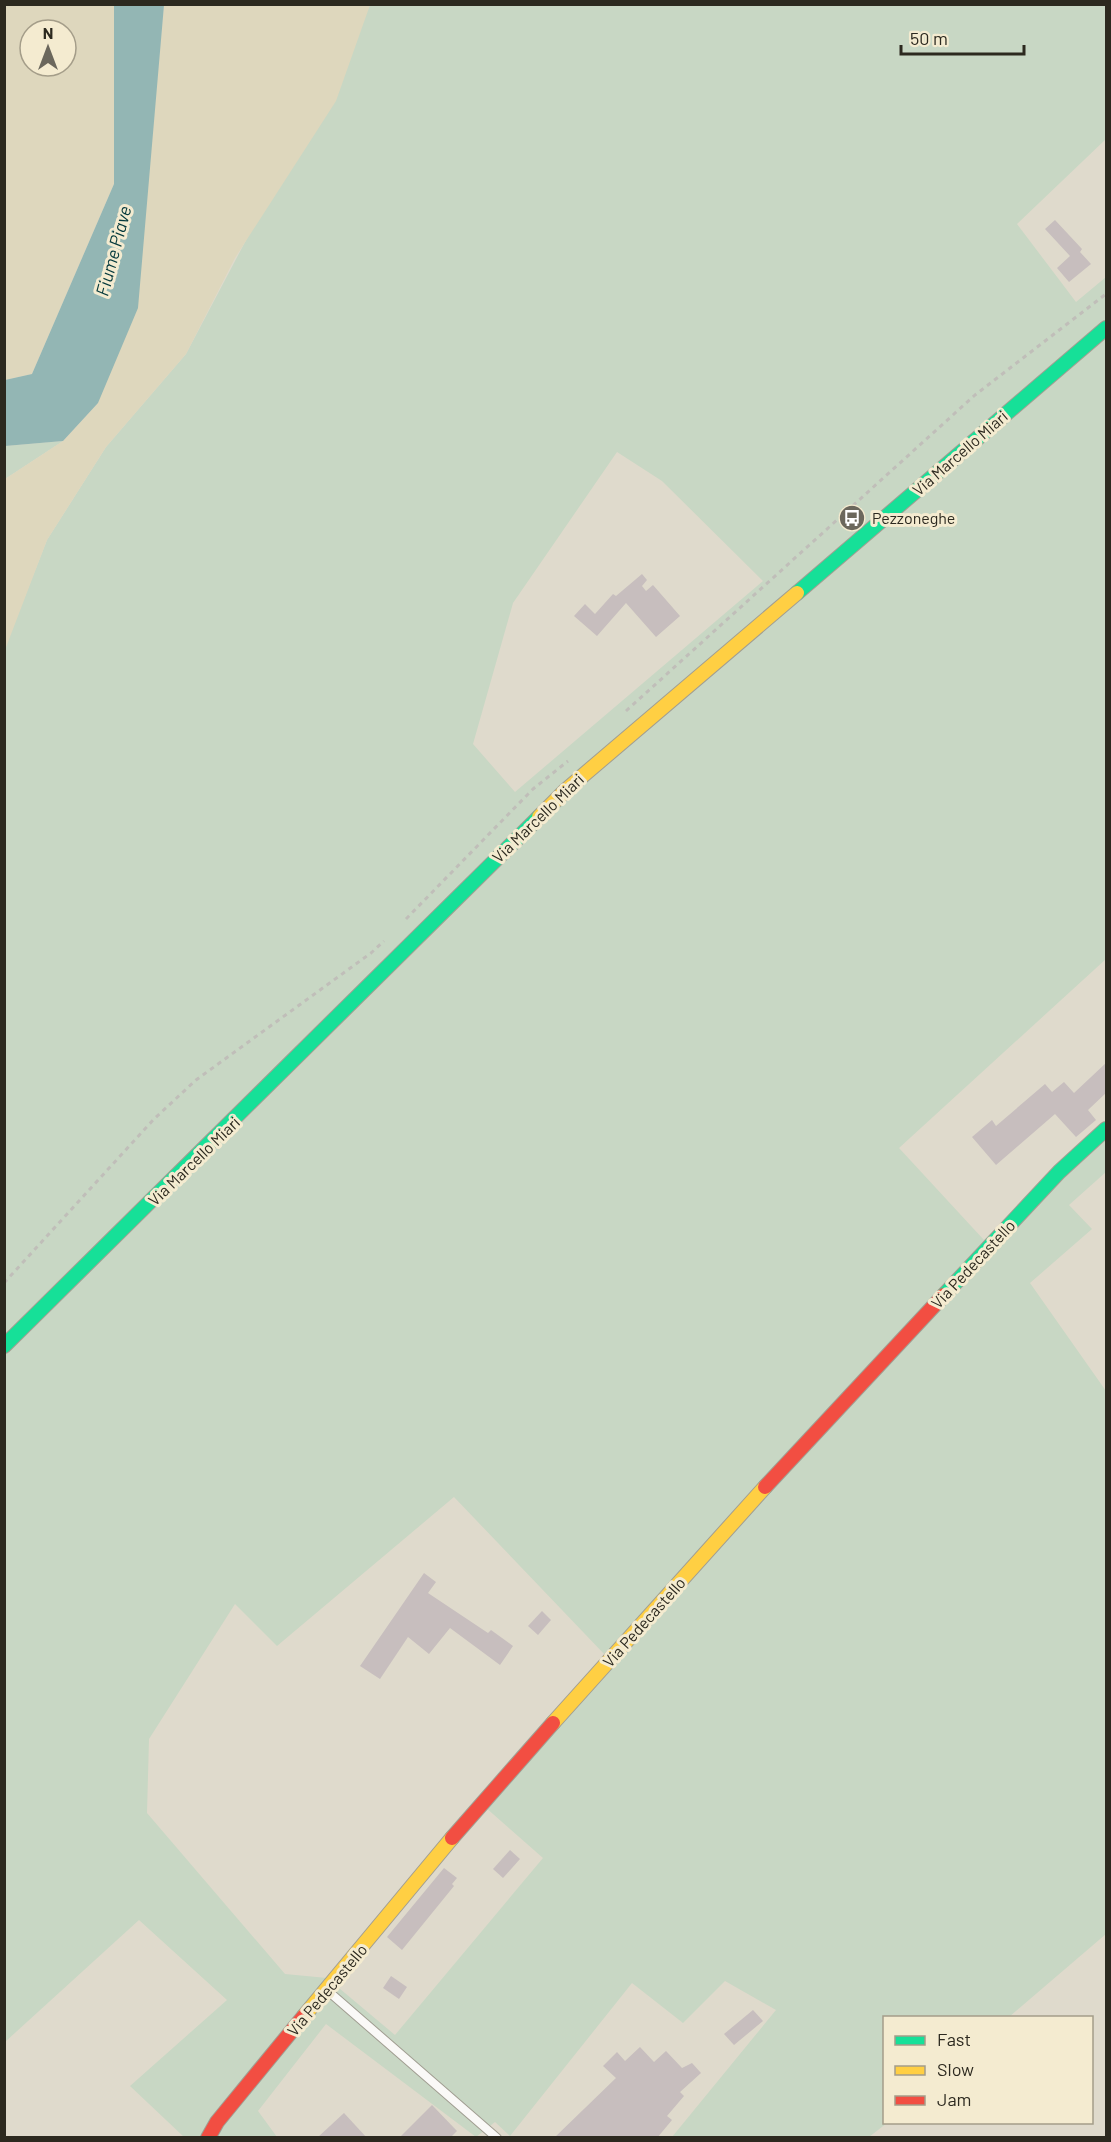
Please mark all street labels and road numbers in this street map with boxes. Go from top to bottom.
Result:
street label: Via Marcello Miari [908,406,1011,499]
street label: Via Marcello Miari [488,769,587,866]
street label: Via Marcello Miari [144,1112,243,1209]
street label: Via Pedecastello [927,1215,1019,1312]
street label: Via Pedecastello [598,1573,689,1670]
street label: Via Pedecastello [283,1940,371,2040]

